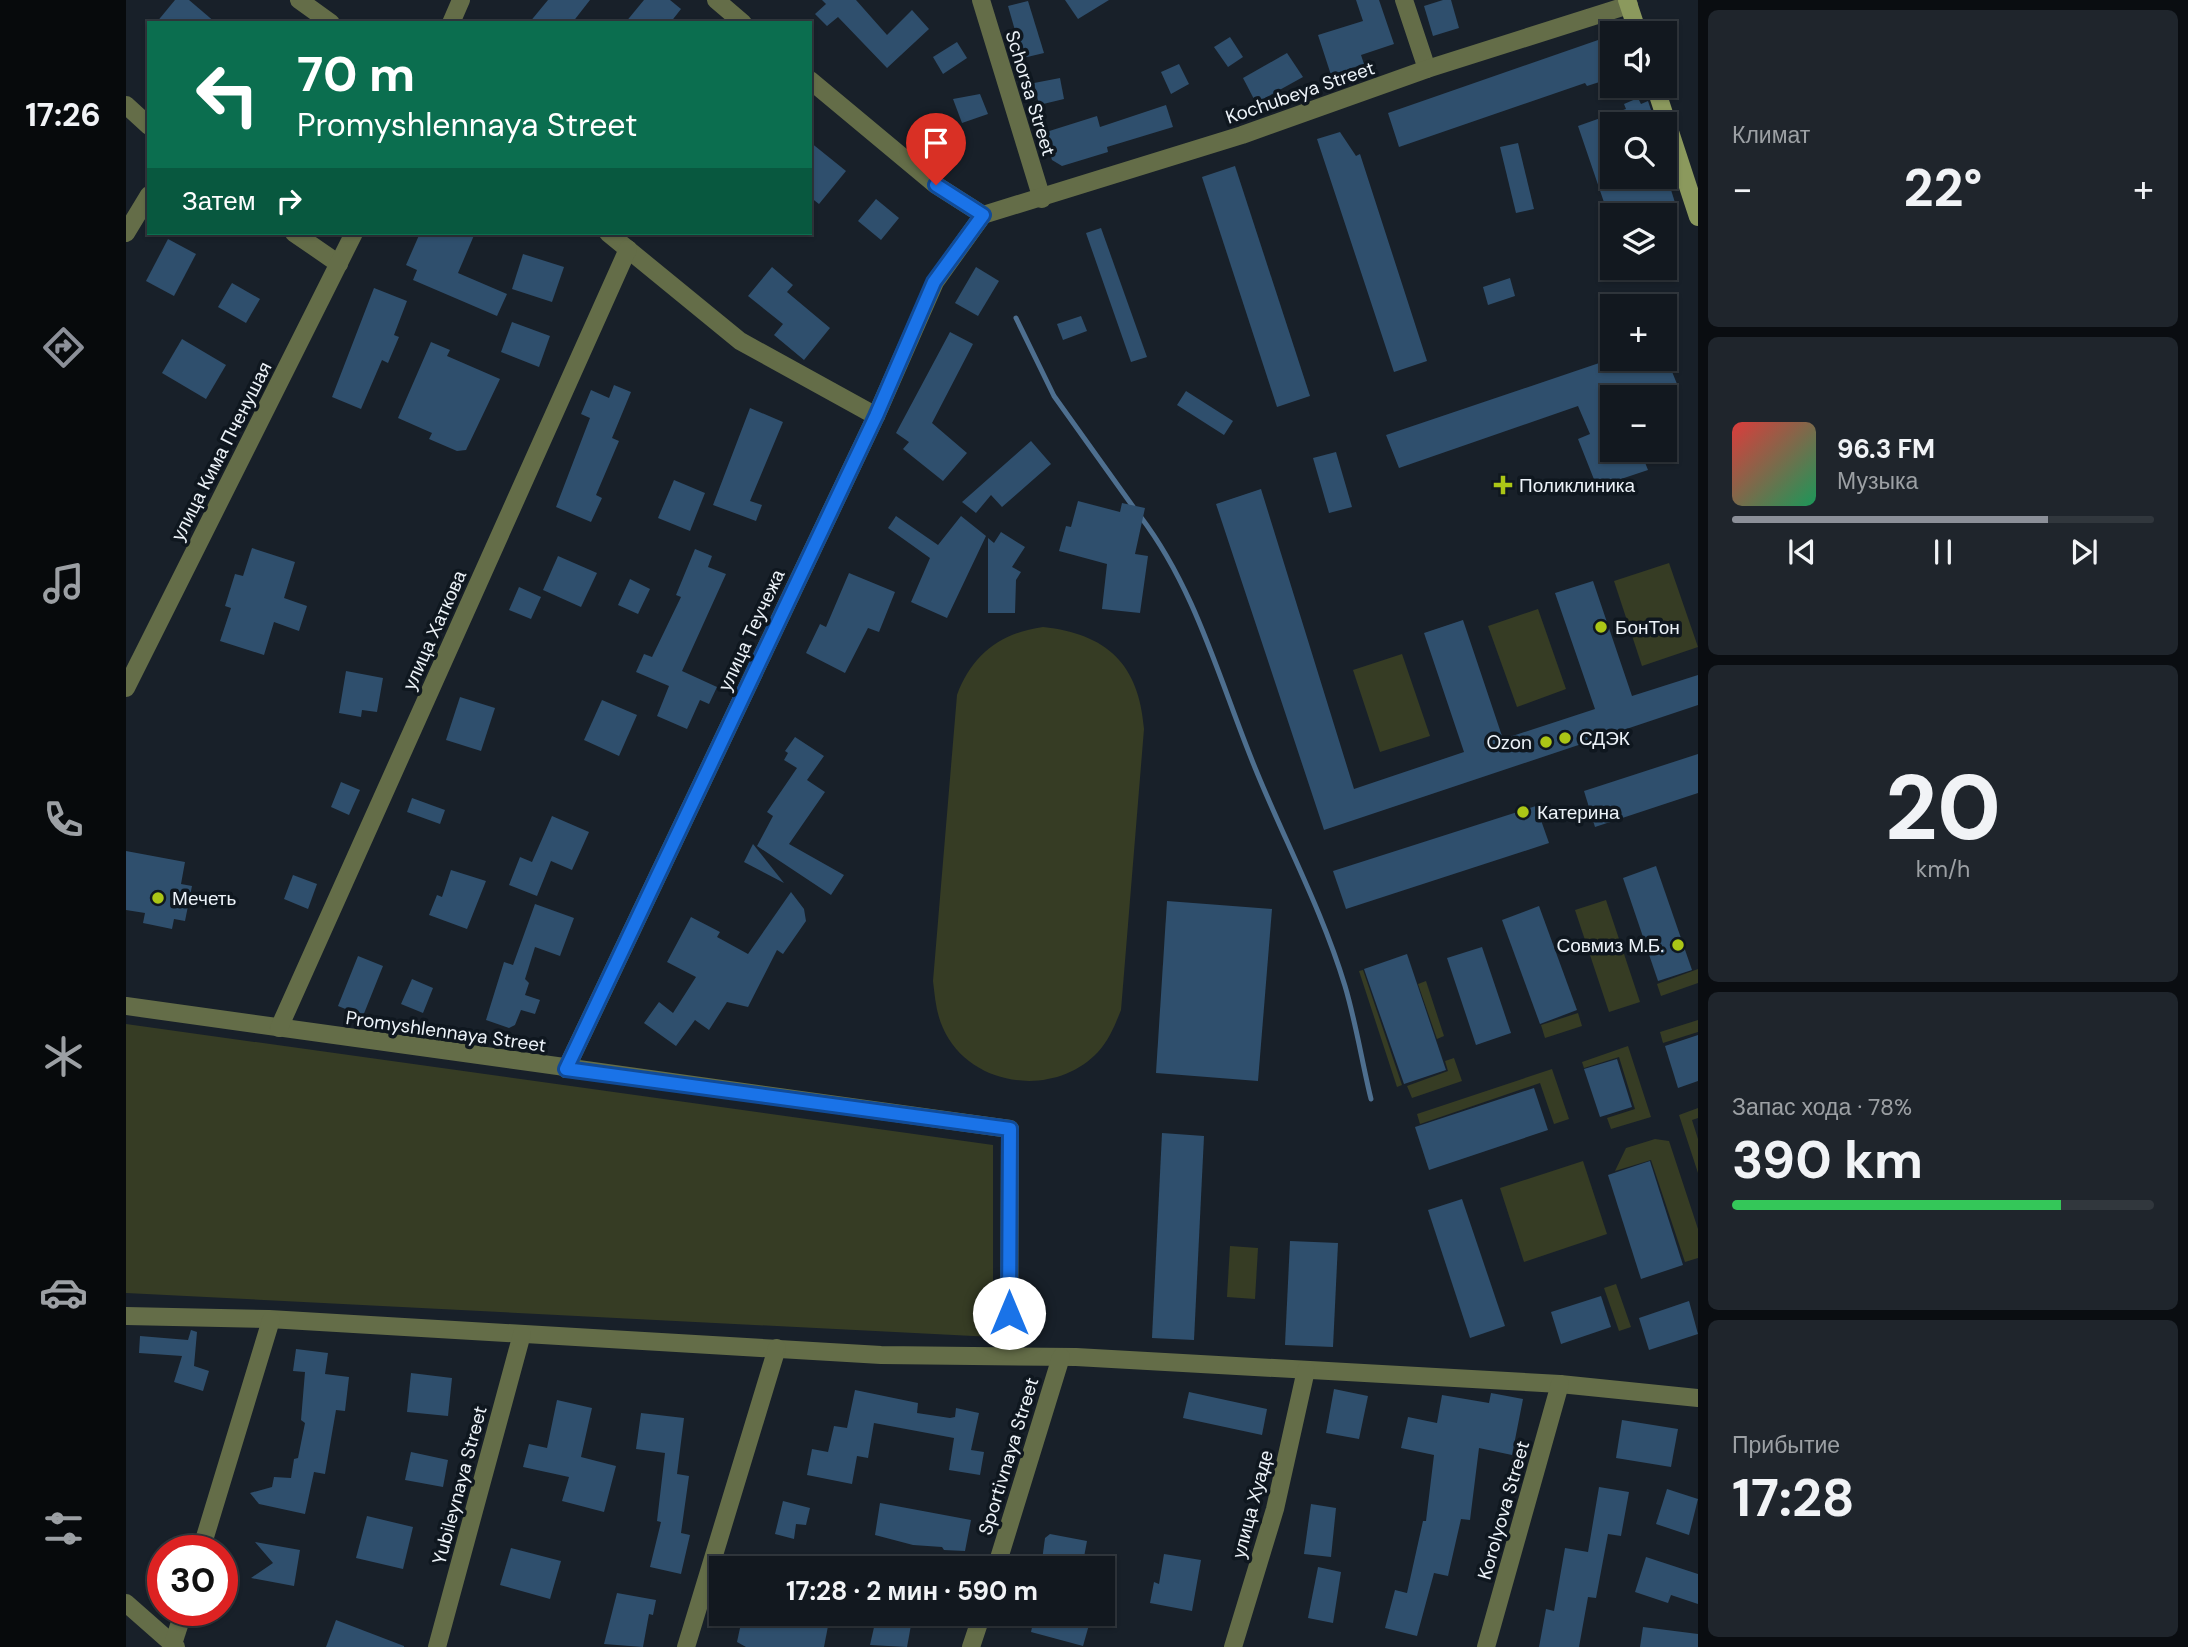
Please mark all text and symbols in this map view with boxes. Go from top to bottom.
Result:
map controls [1600,21,1677,462]
button: sound [1600,21,1677,98]
street label: Schorsa Street [1000,27,1061,159]
text: 70 m [297,42,415,106]
icon: left [182,49,273,140]
street label: Kochubeya Street [1222,55,1378,130]
text: 17:26 [25,94,101,136]
text: Promyshlennaya Street [297,104,638,146]
button: search [1600,112,1677,189]
pin [906,113,966,185]
text: Климат [1732,120,1810,150]
icon: arrive [917,124,955,162]
text: 22° [1904,154,1982,222]
text: − [1732,164,1753,214]
text: + [2133,164,2154,214]
icon: right [270,182,308,220]
text: Затем [182,184,256,218]
button: layers [1600,203,1677,280]
button: + [1600,294,1677,371]
icon: directions [39,323,88,372]
street label: улица Кима Пченушая [165,357,277,545]
button: − [1600,385,1677,462]
text: 96.3 FM [1837,432,1935,466]
text: Музыка [1837,466,1918,496]
place label: Поликлиника [1519,473,1636,498]
marker: Поликлиника [1493,475,1513,495]
icon: previous [1783,533,1821,571]
icon: pause [1924,533,1962,571]
icon: next [2065,533,2103,571]
icon: music [39,559,88,608]
street label: улица Теучежа [712,565,791,695]
street label: улица Хаткова [397,566,472,694]
place label: БонТон [1615,615,1680,640]
marker: БонТон [1593,619,1609,635]
place label: СДЭК [1579,726,1630,751]
place label: Ozon [1486,730,1532,755]
marker: СДЭК [1557,730,1573,746]
marker: Ozon [1538,734,1554,750]
text: 20 [1885,749,2001,867]
icon: phone [39,795,88,844]
place label: Катерина [1537,800,1620,825]
marker: Катерина [1515,804,1531,820]
text: km/h [1916,854,1970,884]
place label: Мечеть [172,886,237,911]
marker: Мечеть [150,890,166,906]
place label: Совмиз М.Б. [1557,933,1664,958]
marker: Совмиз М.Б. [1670,937,1686,953]
street label: Promyshlennaya Street [344,1005,548,1058]
icon: climate [39,1032,88,1081]
text: Запас хода · 78% [1732,1092,1912,1122]
text: 390 km [1732,1126,1923,1194]
icon: car [39,1268,88,1317]
position arrow [972,1276,1046,1350]
street label: Sportivnaya Street [973,1374,1044,1538]
street label: Yubileynaya Street [426,1403,493,1567]
text: Прибытие [1732,1430,1840,1460]
street label: Korolyova Street [1472,1438,1535,1582]
street label: улица Хуаде [1226,1447,1279,1561]
text: 17:28 [1732,1464,1855,1532]
icon: filters [39,1504,88,1553]
speed limit sign: 30 [147,1535,238,1626]
text: 17:28 · 2 мин · 590 m [786,1574,1038,1608]

